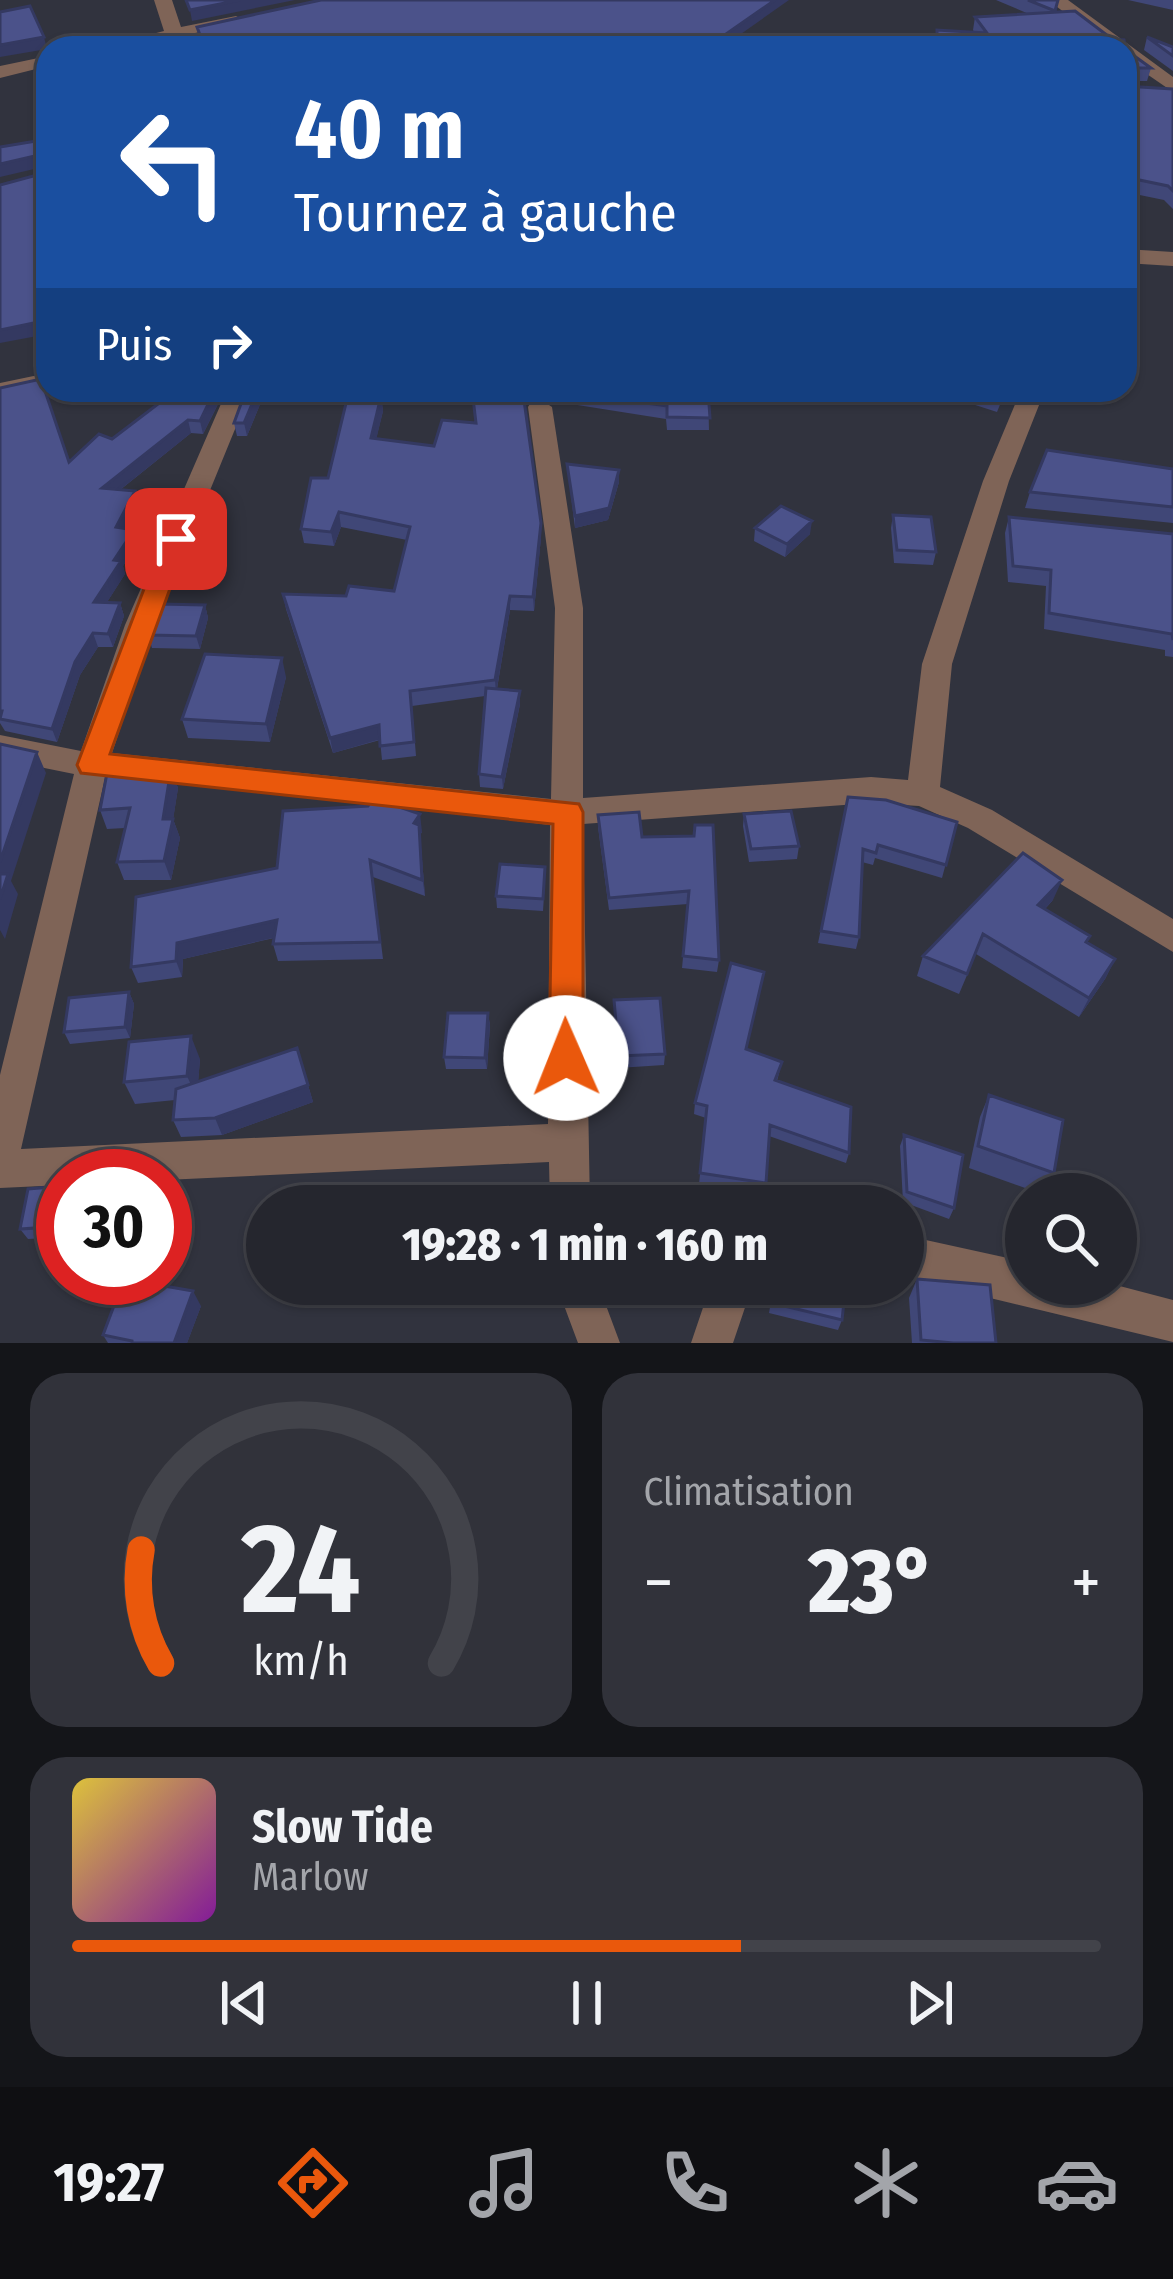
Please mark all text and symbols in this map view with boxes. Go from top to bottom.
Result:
text: 40 m [294,79,465,180]
icon: left [96,84,252,240]
text: Tournez à gauche [294,181,677,245]
icon: right [197,312,263,378]
text: Puis [96,318,173,372]
pin [125,488,227,590]
icon: arrive [143,506,209,572]
position arrow [503,995,629,1121]
speed limit sign: 30 [36,1149,192,1305]
map controls [1005,1173,1137,1305]
button: search [1005,1173,1137,1305]
text: 19:28 · 1 min · 160 m [402,1218,768,1272]
text: Climatisation [644,1469,854,1515]
text: 24 [240,1495,360,1645]
text: 23° [808,1528,936,1636]
text: − [644,1543,673,1622]
text: + [1071,1543,1101,1622]
text: km/h [253,1635,349,1686]
text: Slow Tide [252,1800,433,1854]
text: Marlow [252,1854,369,1900]
icon: previous [211,1970,277,2036]
icon: pause [554,1970,620,2036]
icon: next [897,1970,963,2036]
icon: directions [271,2141,355,2225]
icon: music [462,2141,546,2225]
icon: phone [653,2141,737,2225]
icon: climate [844,2141,928,2225]
icon: car [1035,2141,1119,2225]
text: 19:27 [54,2151,164,2215]

